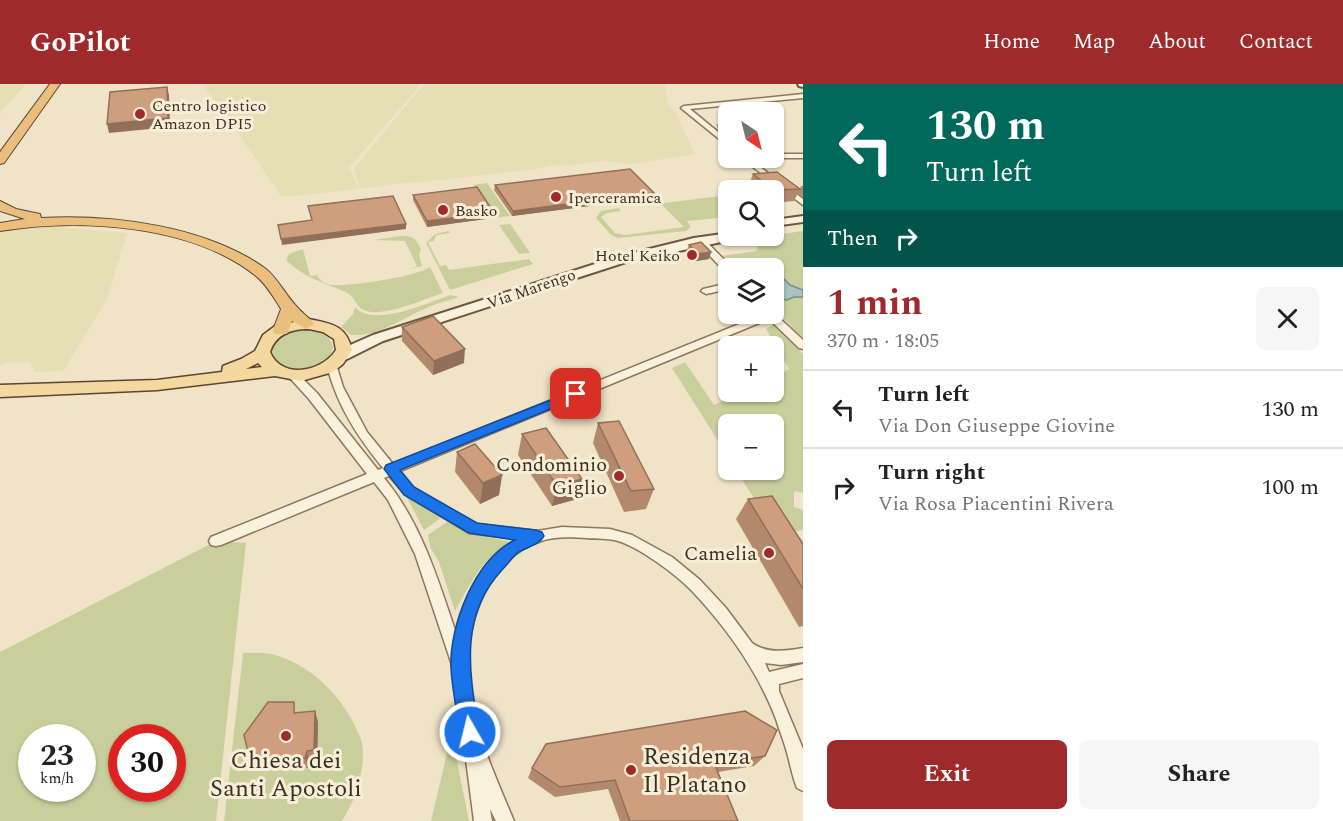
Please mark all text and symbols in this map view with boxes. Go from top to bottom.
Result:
text: GoPilot [30,21,131,64]
text: Home [983,26,1040,58]
text: Map [1073,26,1115,58]
text: About [1148,26,1206,58]
text: Contact [1239,26,1313,58]
place label: Centro logistico Amazon DPI5 [152,94,266,136]
text: 130 m [926,95,1045,158]
north arrow [718,102,784,168]
map controls [718,102,784,480]
marker: Centro logistico Amazon DPI5 [133,107,147,121]
icon: left [827,108,905,186]
text: Turn left [926,152,1032,194]
button: search [718,180,784,246]
place label: Iperceramica [568,186,662,210]
marker: Iperceramica [549,190,563,204]
place label: Basko [455,199,498,223]
marker: Basko [436,203,450,217]
text: Then [827,222,878,255]
icon: right [890,222,923,255]
place label: Hotel Keiko [595,244,680,268]
marker: Hotel Keiko [685,248,699,262]
button: layers [718,258,784,324]
street label: Via Marengo [484,263,579,315]
text: 1 min [827,276,923,331]
button: close [1256,287,1319,350]
text: 370 m · 18:05 [827,326,939,356]
button: + [718,336,784,402]
pin [550,368,601,419]
icon: arrive [559,377,592,410]
text: Turn left [878,378,970,411]
icon: left [827,393,860,426]
text: 130 m [1262,393,1319,426]
text: Via Don Giuseppe Giovine [878,411,1115,441]
button: − [718,414,784,480]
place label: Condominio Giglio [496,450,607,503]
text: Turn right [878,456,985,489]
marker: Condominio Giglio [612,469,626,483]
icon: right [827,471,860,504]
text: 100 m [1262,471,1319,504]
text: Via Rosa Piacentini Rivera [878,489,1114,519]
place label: Camelia [684,539,757,569]
marker: Camelia [762,546,776,560]
position arrow [438,700,502,764]
speed limit sign: 30 [108,724,186,802]
marker: Chiesa dei Santi Apostoli [279,729,293,743]
text: 23 [40,733,74,779]
place label: Residenza Il Platano [643,739,751,803]
button: Exit [827,740,1067,809]
button: Share [1079,740,1319,809]
place label: Chiesa dei Santi Apostoli [210,743,362,807]
marker: Residenza Il Platano [624,763,638,777]
text: km/h [40,767,74,790]

